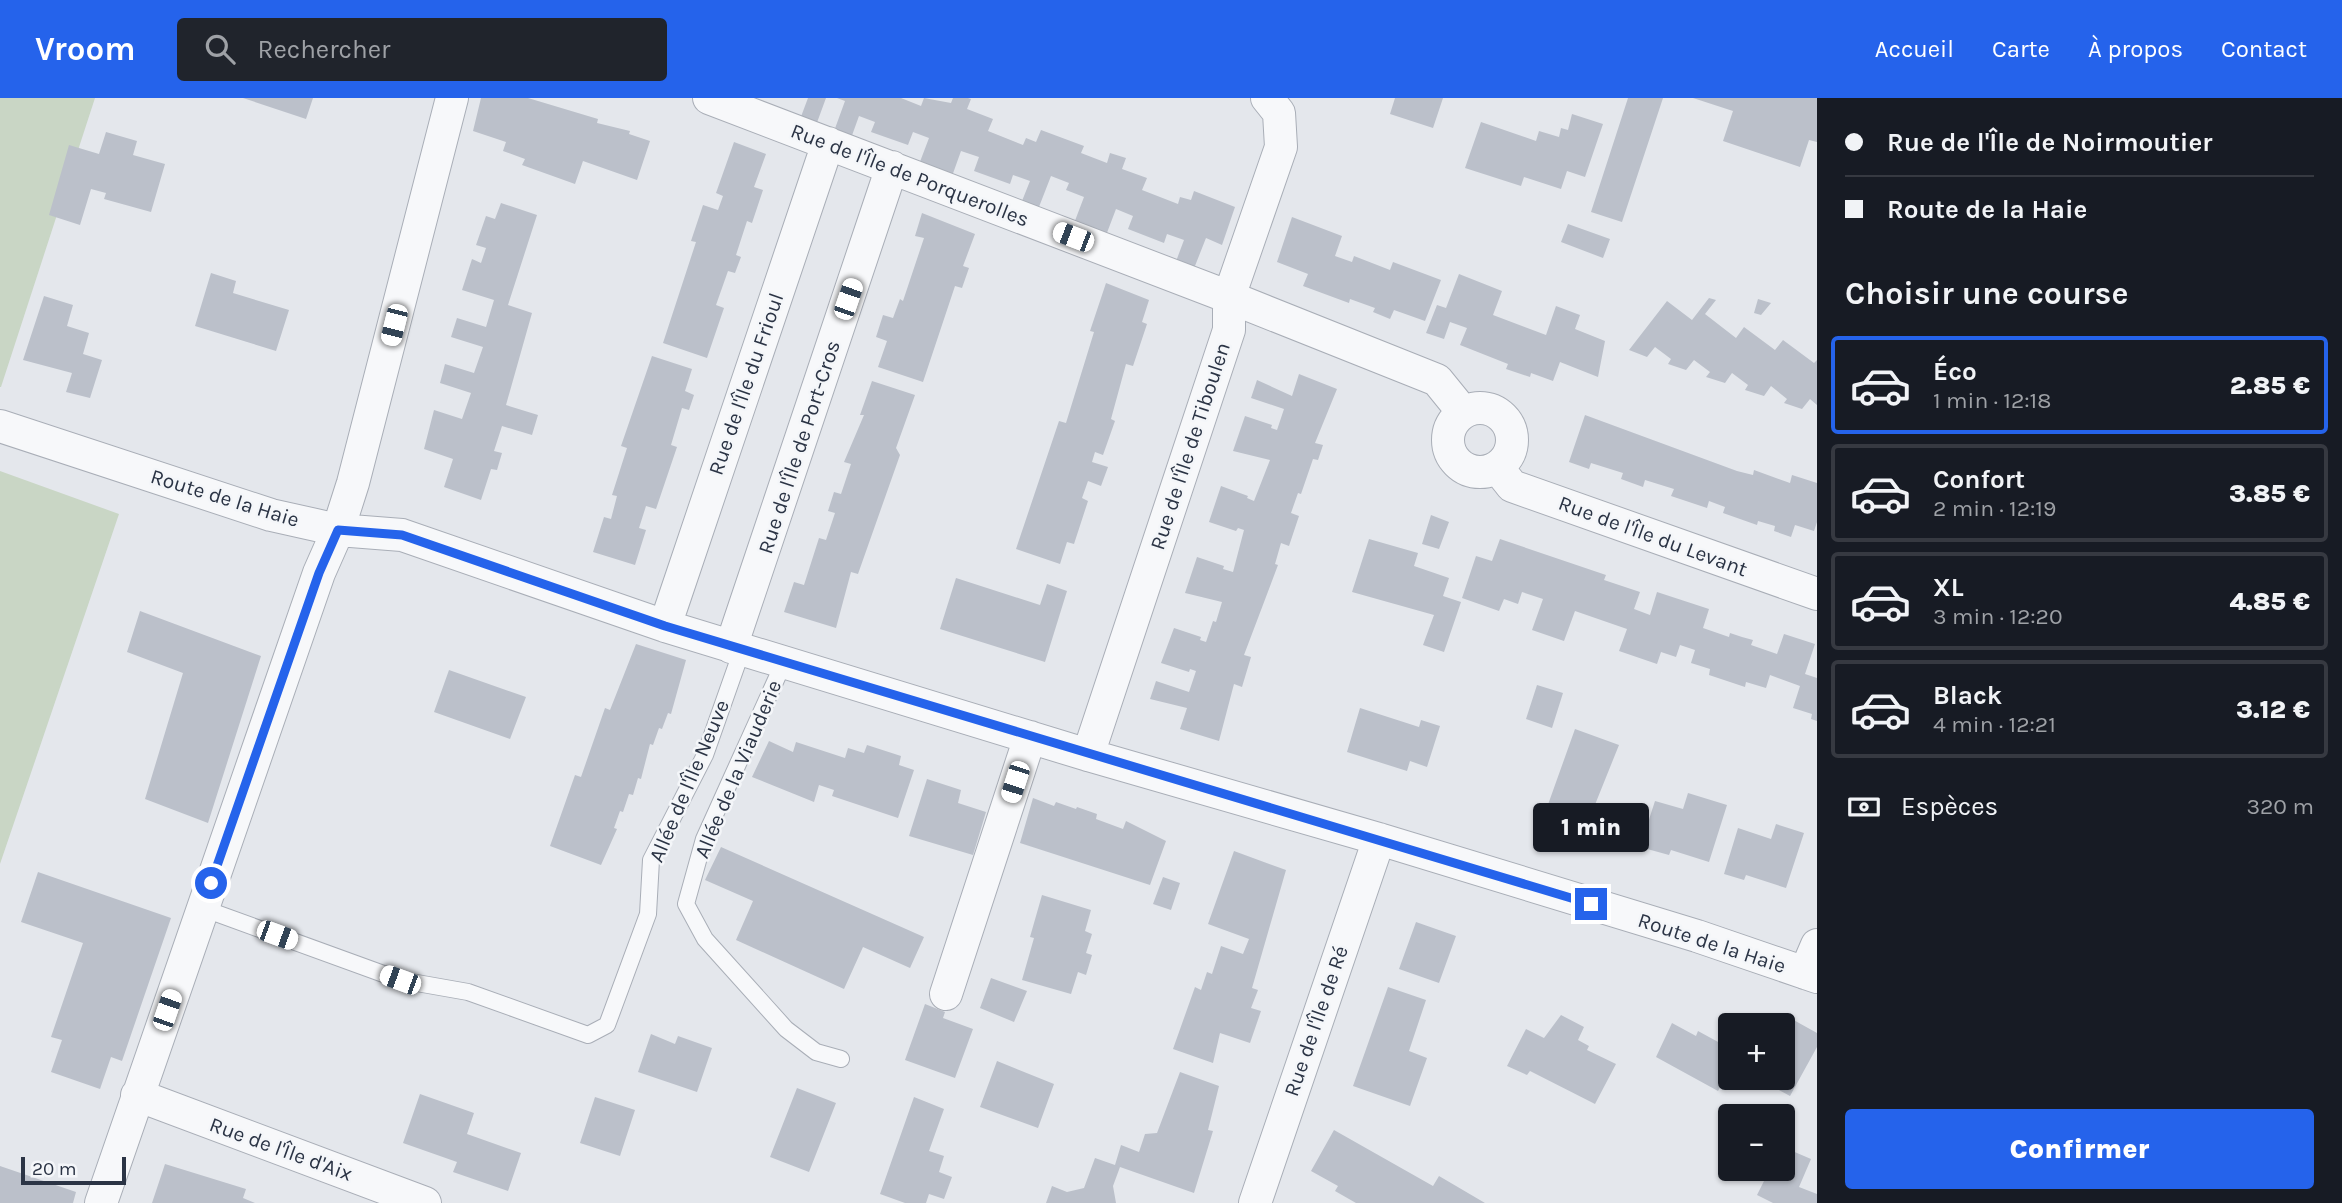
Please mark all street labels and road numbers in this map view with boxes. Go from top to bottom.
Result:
street label: Rue de l'Île de Porquerolles [788,118,1032,232]
street label: Rue de l'Île du Frioul [704,290,788,478]
street label: Rue de l'Île de Port-Cros [753,337,845,557]
street label: Rue de l'Île de Tiboulen [1145,339,1235,553]
street label: Route de la Haie [148,464,302,532]
street label: Rue de l'Île du Levant [1555,491,1751,581]
street label: Allée de la Viauderie [690,676,786,862]
street label: Allée de l'Île Neuve [644,696,734,866]
street label: Route de la Haie [1635,908,1789,978]
street label: Rue de l'Île de Ré [1279,943,1353,1099]
street label: Rue de l'Île d'Aix [206,1112,356,1186]

